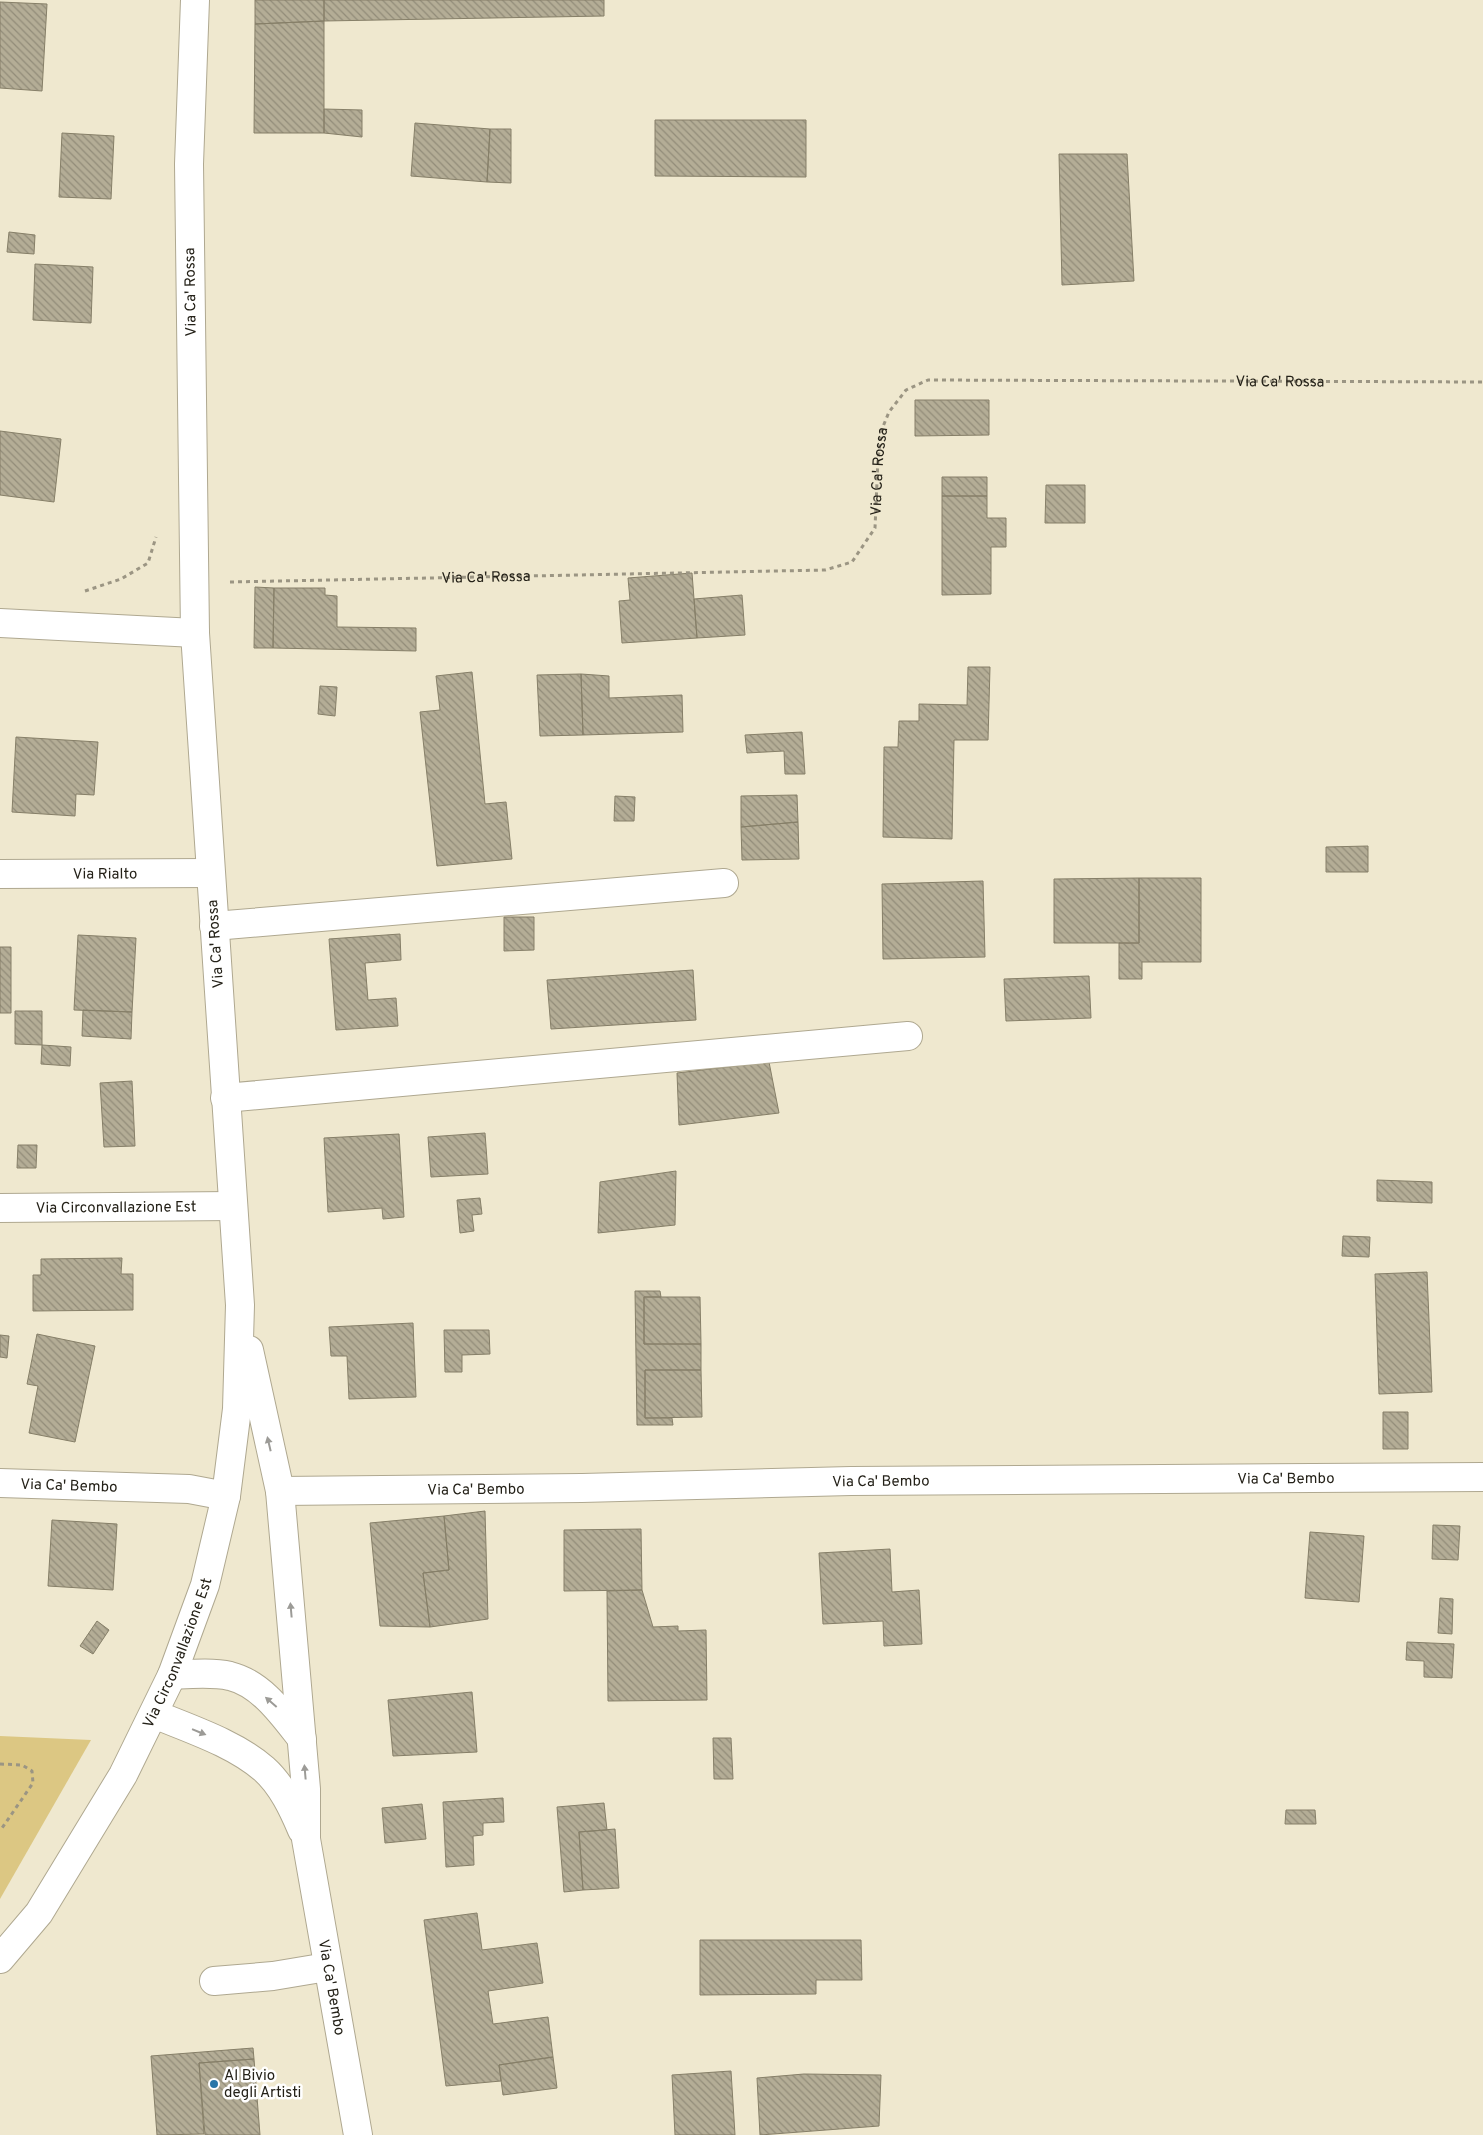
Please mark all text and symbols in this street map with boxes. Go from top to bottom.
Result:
street label: Via Ca' Rossa [181,247,202,337]
street label: Via Ca' Rossa [1235,373,1325,392]
street label: Via Ca' Rossa [868,426,893,516]
street label: Via Ca' Rossa [441,568,531,589]
street label: Via Rialto [73,865,137,885]
street label: Via Ca' Rossa [204,899,229,989]
street label: Via Circonvallazione Est [36,1198,196,1219]
one-way arrow [265,1436,273,1451]
street label: Via Ca' Bembo [1237,1470,1335,1490]
street label: Via Ca' Bembo [832,1473,930,1492]
street label: Via Ca' Bembo [20,1476,118,1498]
street label: Via Ca' Bembo [427,1481,525,1501]
street label: Via Circonvallazione Est [139,1576,217,1732]
one-way arrow [286,1602,294,1618]
one-way arrow [265,1696,277,1708]
one-way arrow [192,1729,206,1737]
one-way arrow [301,1764,309,1780]
street label: Via Ca' Bembo [313,1938,348,2037]
place label: Al Bivio degli Artisti [224,2067,301,2103]
marker: Al Bivio degli Artisti [208,2078,220,2090]

